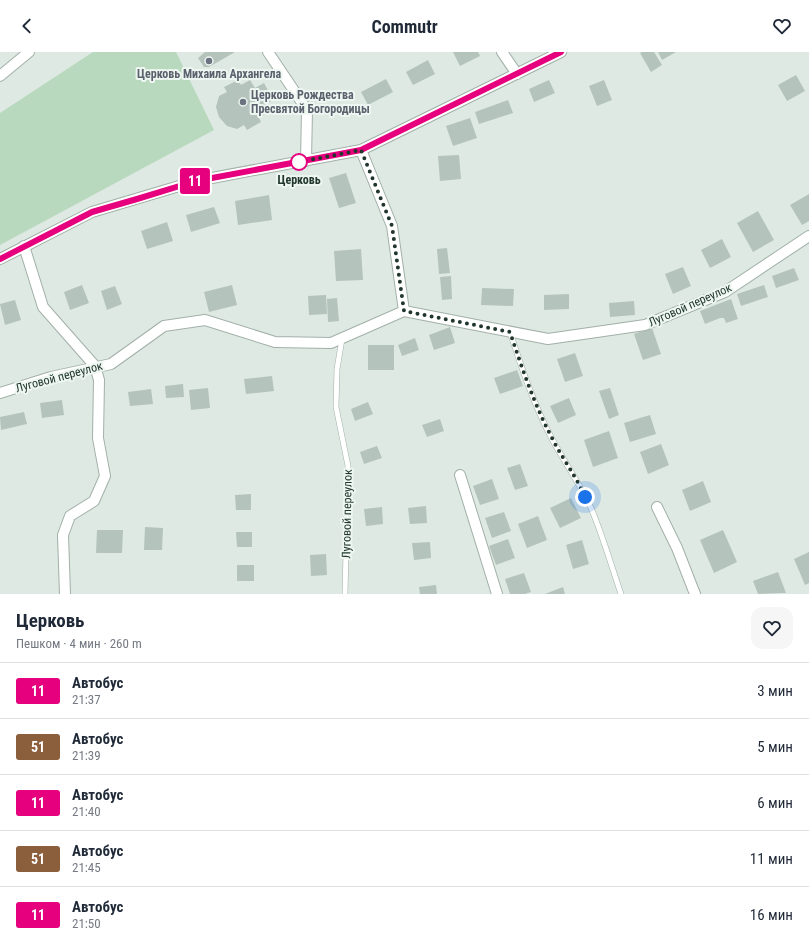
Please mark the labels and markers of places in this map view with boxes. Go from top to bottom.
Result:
marker: Церковь Михаила Архангела [204,56,214,66]
place label: Церковь Михаила Архангела [137,67,281,81]
place label: Церковь Рождества Пресвятой Богородицы [251,88,370,116]
marker: Церковь Рождества Пресвятой Богородицы [238,97,248,107]
marker: Церковь [290,153,308,171]
place label: Церковь [277,173,321,187]

